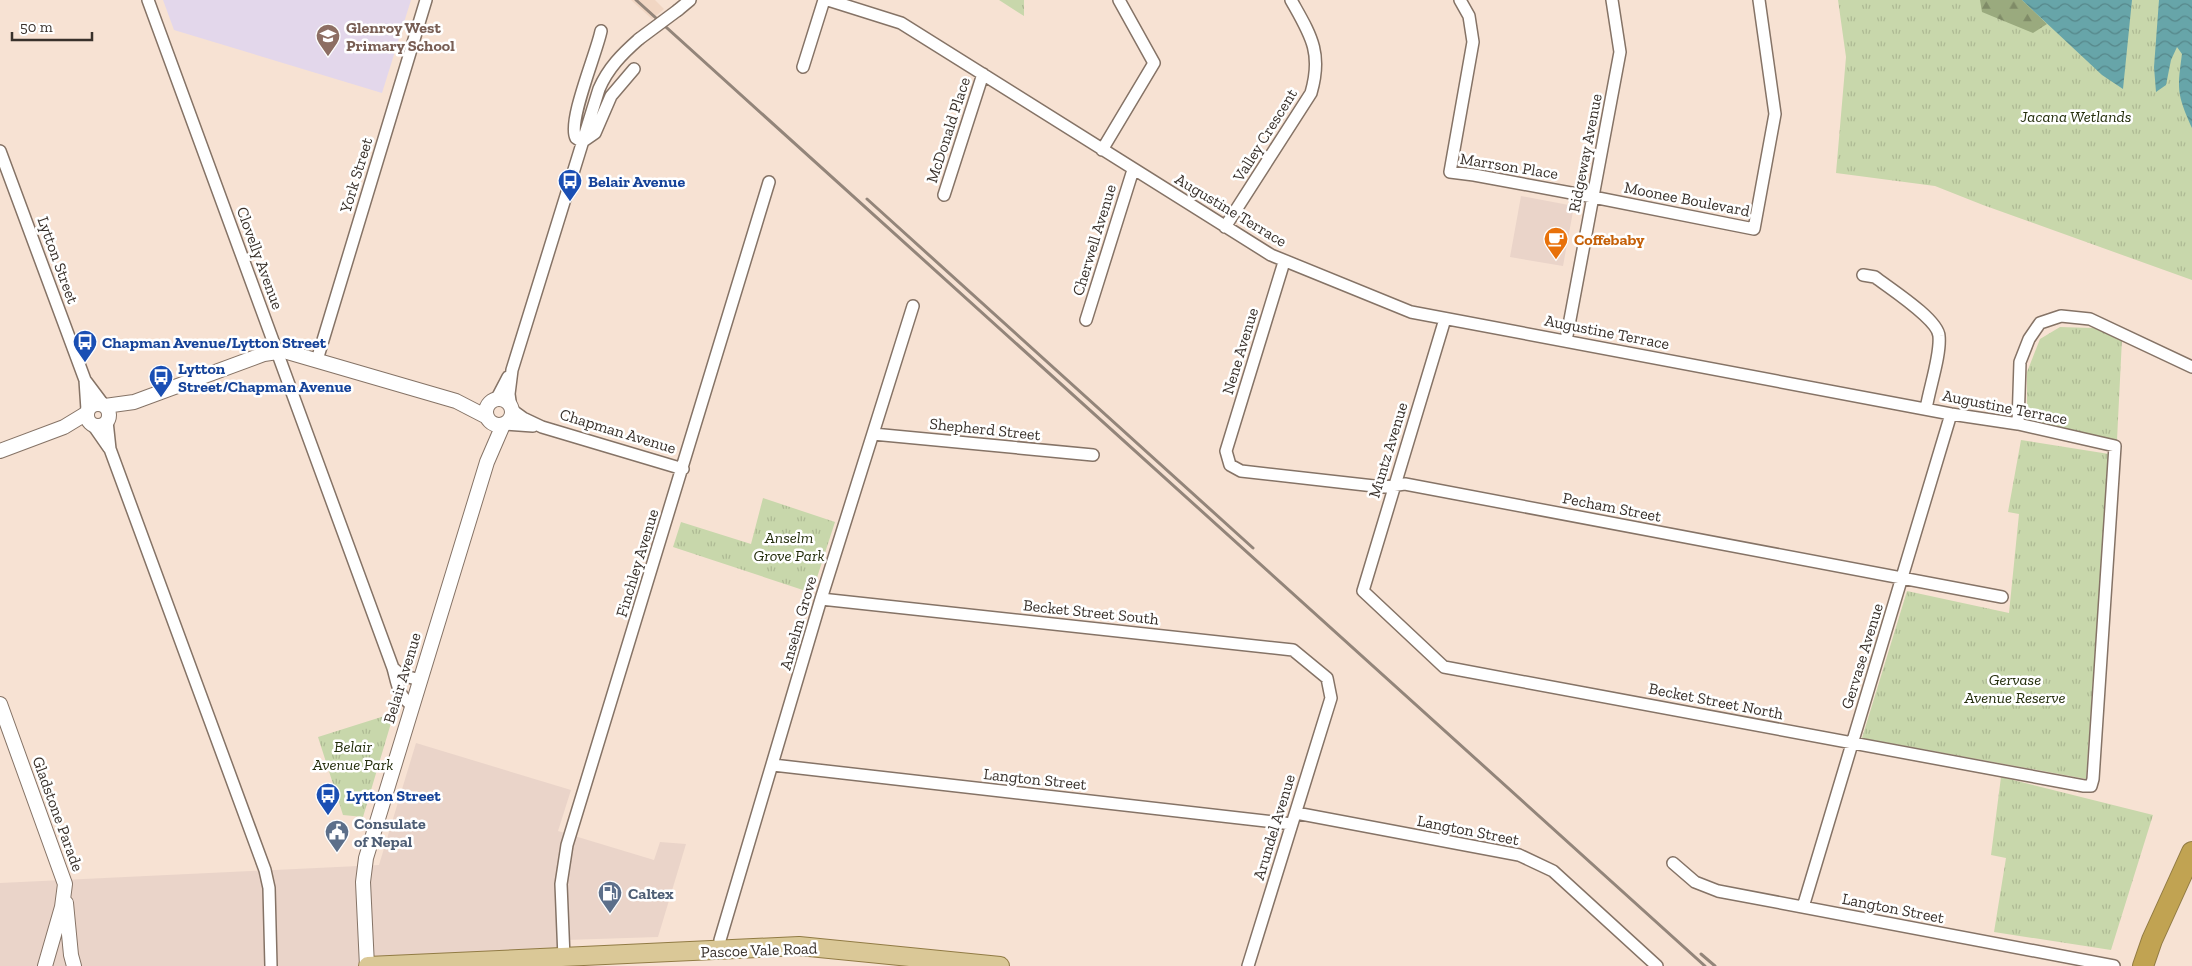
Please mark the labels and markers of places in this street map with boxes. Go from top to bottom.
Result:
place label: Glenroy West Primary School [346,18,455,55]
school or university icon: Glenroy West Primary School [315,23,341,57]
bus stop icon: Belair Avenue [557,168,583,202]
place label: Belair Avenue [588,172,685,191]
cafe icon: Coffebaby [1543,226,1569,260]
place label: Coffebaby [1574,230,1645,249]
bus stop icon: Chapman Avenue/Lytton Street [72,329,98,363]
place label: Chapman Avenue/Lytton Street [102,333,327,352]
place label: Lytton Street/Chapman Avenue [178,359,352,396]
bus stop icon: Lytton Street/Chapman Avenue [148,364,174,398]
bus stop icon: Lytton Street [315,782,341,816]
place label: Lytton Street [346,786,441,805]
place label: Consulate of Nepal [354,814,426,851]
public building icon: Consulate of Nepal [324,819,350,853]
fuel station icon: Caltex [597,880,623,914]
place label: Caltex [628,884,674,903]

